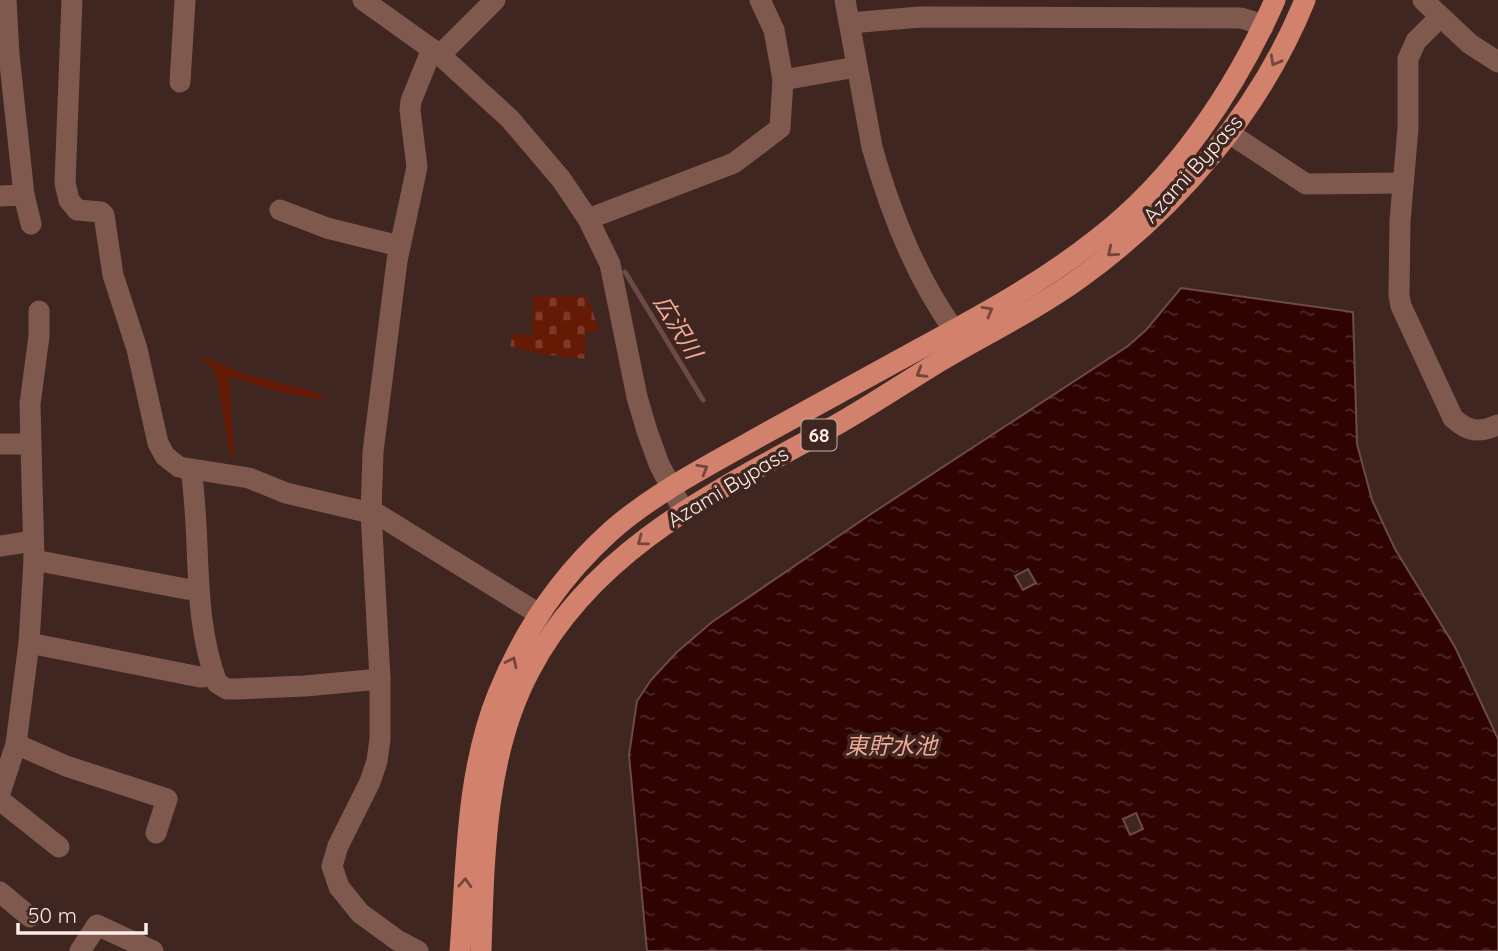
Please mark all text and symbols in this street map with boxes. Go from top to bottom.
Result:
one-way arrow [1270,54,1283,67]
street label: Azami Bypass [1137,109,1248,228]
one-way arrow [1108,244,1121,256]
water label: 広沢川 [648,290,710,366]
one-way arrow [980,306,993,319]
one-way arrow [915,365,928,378]
road number: 68 [802,420,836,450]
street label: Azami Bypass [662,440,793,532]
one-way arrow [695,464,708,477]
one-way arrow [637,533,650,545]
one-way arrow [504,657,518,669]
water label: 東貯水池 [845,731,939,760]
one-way arrow [457,877,472,888]
scale bar [18,892,145,936]
text: 50 m [28,902,77,928]

